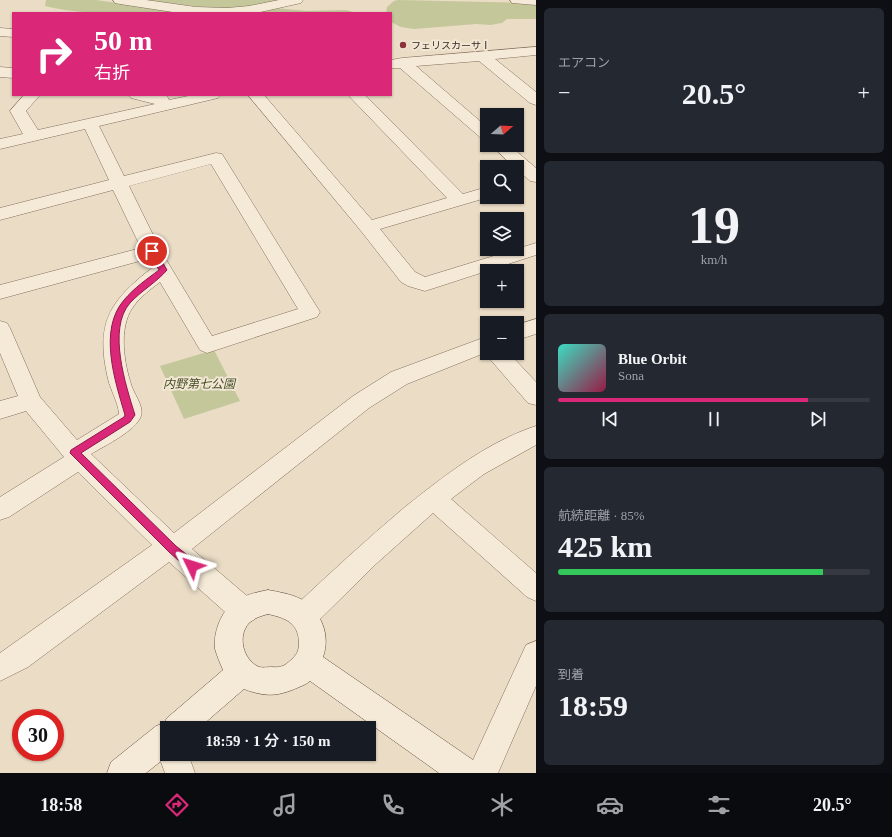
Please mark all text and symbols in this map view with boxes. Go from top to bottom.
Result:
text: 50 m [94,25,152,56]
icon: right [28,28,80,80]
marker: フェリスカーサⅠ [398,40,408,50]
place label: フェリスカーサⅠ [411,40,491,51]
text: エアコン [558,55,610,70]
text: 右折 [94,63,130,83]
text: 20.5° [682,77,746,110]
text: − [558,80,570,105]
text: + [858,80,870,105]
north arrow [480,108,524,152]
map controls [480,108,524,360]
button: search [480,160,524,204]
text: 19 [688,197,740,254]
button: layers [480,212,524,256]
pin [135,234,169,268]
icon: arrive [141,240,163,262]
text: km/h [701,252,727,267]
button: + [480,264,524,308]
button: − [480,316,524,360]
text: Blue Orbit [618,351,687,367]
text: Sona [618,368,644,383]
park label: 内野第七公園 [163,377,237,391]
icon: previous [599,408,621,430]
icon: pause [703,408,725,430]
icon: next [807,408,829,430]
text: 航続距離 · 85% [558,508,645,523]
text: 425 km [558,530,652,563]
position arrow [171,545,213,587]
text: 到着 [558,667,584,682]
text: 18:59 [558,689,628,722]
speed limit sign: 30 [12,709,64,761]
text: 18:59 · 1 分 · 150 m [206,733,331,749]
icon: directions [163,791,191,819]
icon: music [271,791,299,819]
icon: phone [379,791,407,819]
icon: climate [488,791,516,819]
icon: car [596,791,624,819]
icon: filters [705,791,733,819]
text: 18:58 [40,795,82,815]
text: 20.5° [813,795,852,815]

